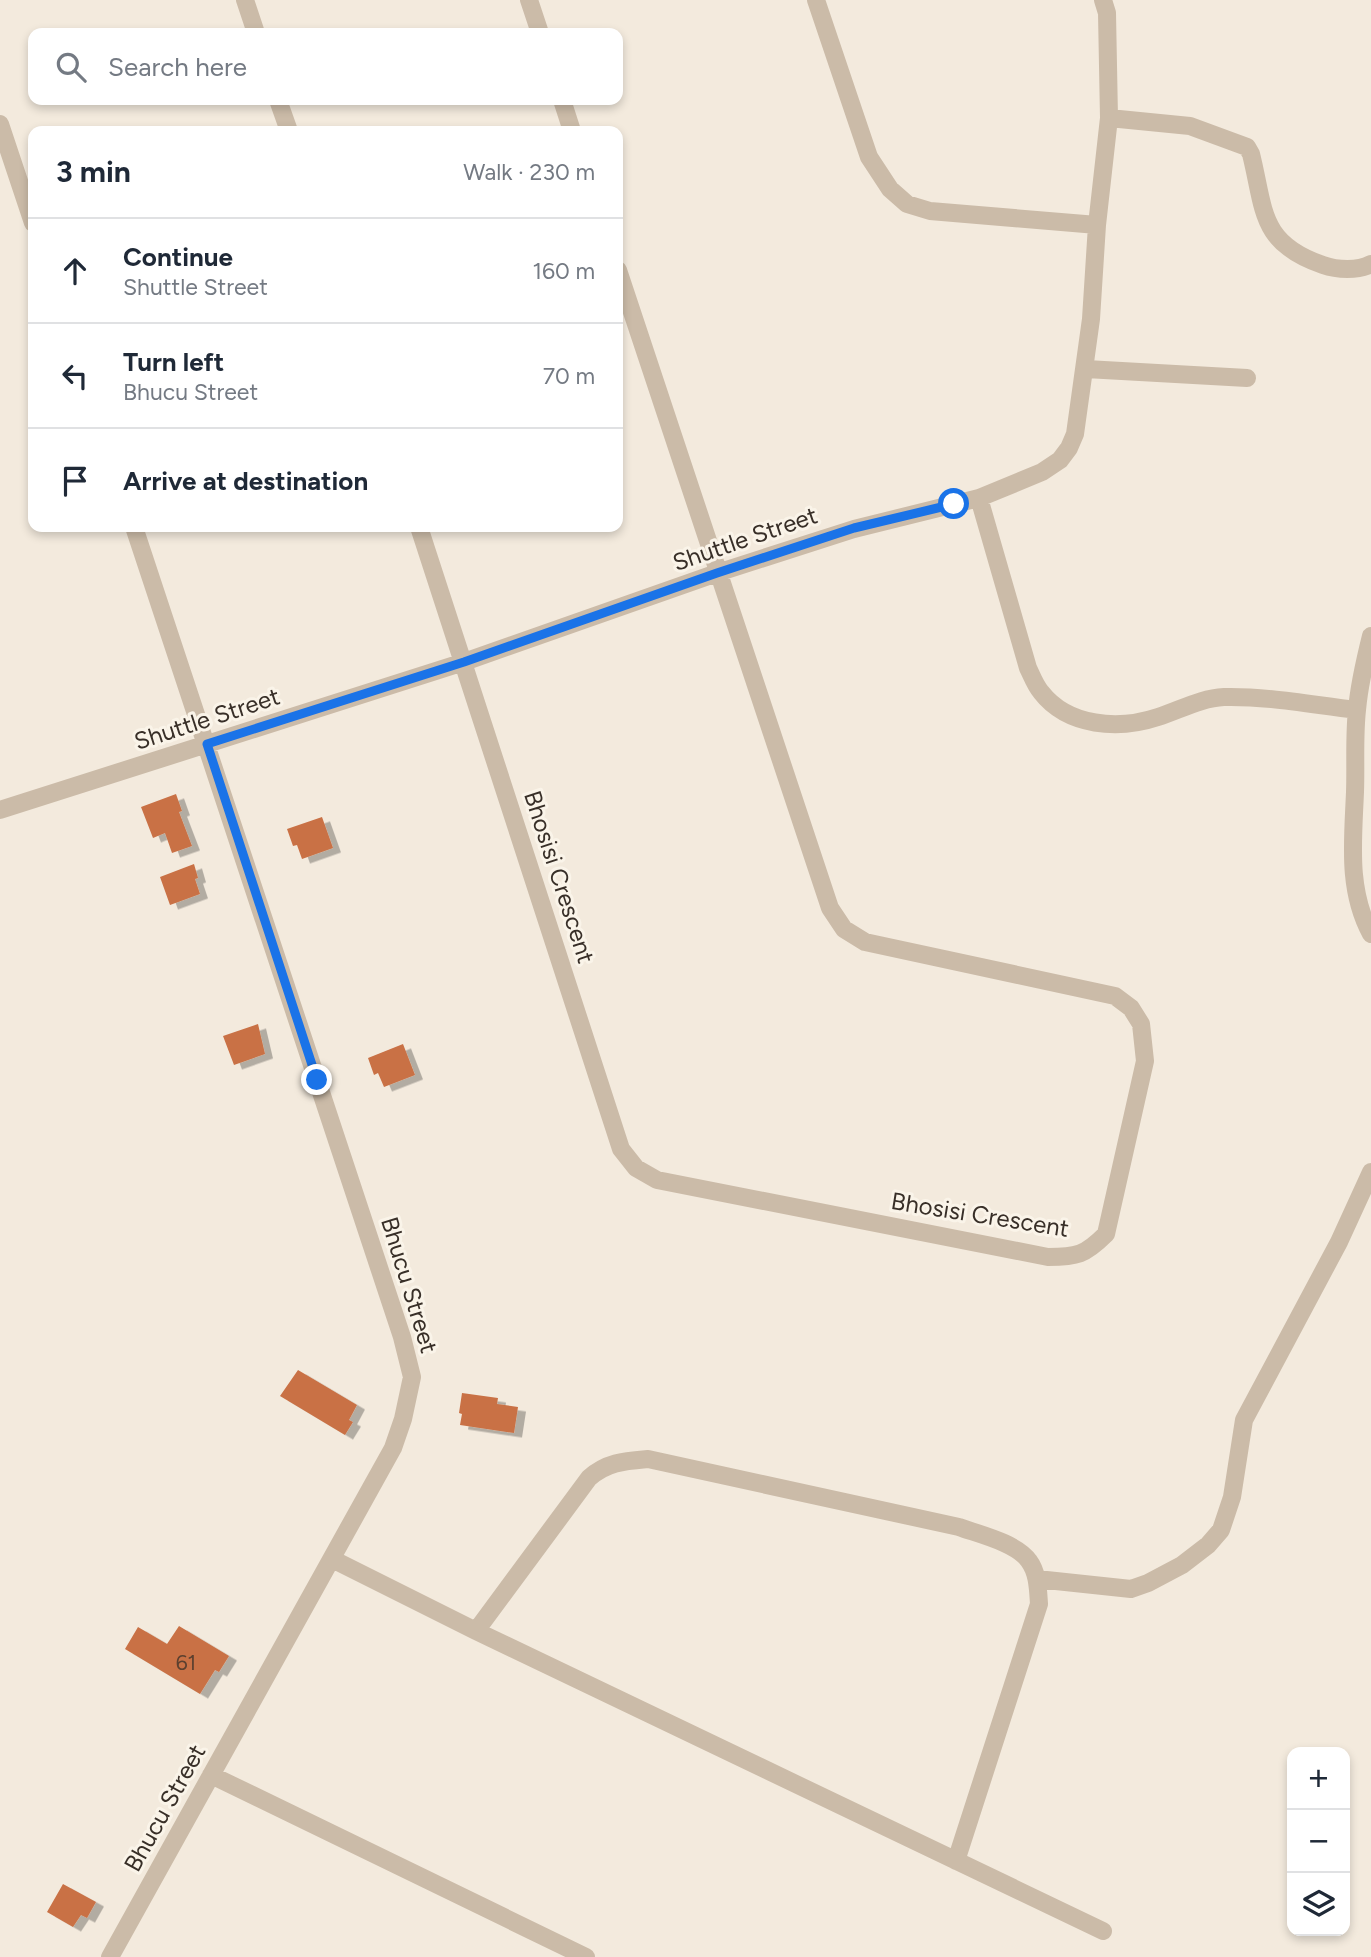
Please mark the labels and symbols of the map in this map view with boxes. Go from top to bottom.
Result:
route start [938,488,969,519]
street label: Shuttle Street [669,500,821,577]
street label: Shuttle Street [130,681,283,756]
street label: Bhosisi Crescent [518,787,601,967]
route end [301,1064,332,1095]
street label: Bhosisi Crescent [889,1186,1071,1243]
street label: Bhucu Street [375,1213,444,1356]
house number: 61 [176,1650,196,1675]
street label: Bhucu Street [118,1739,211,1876]

